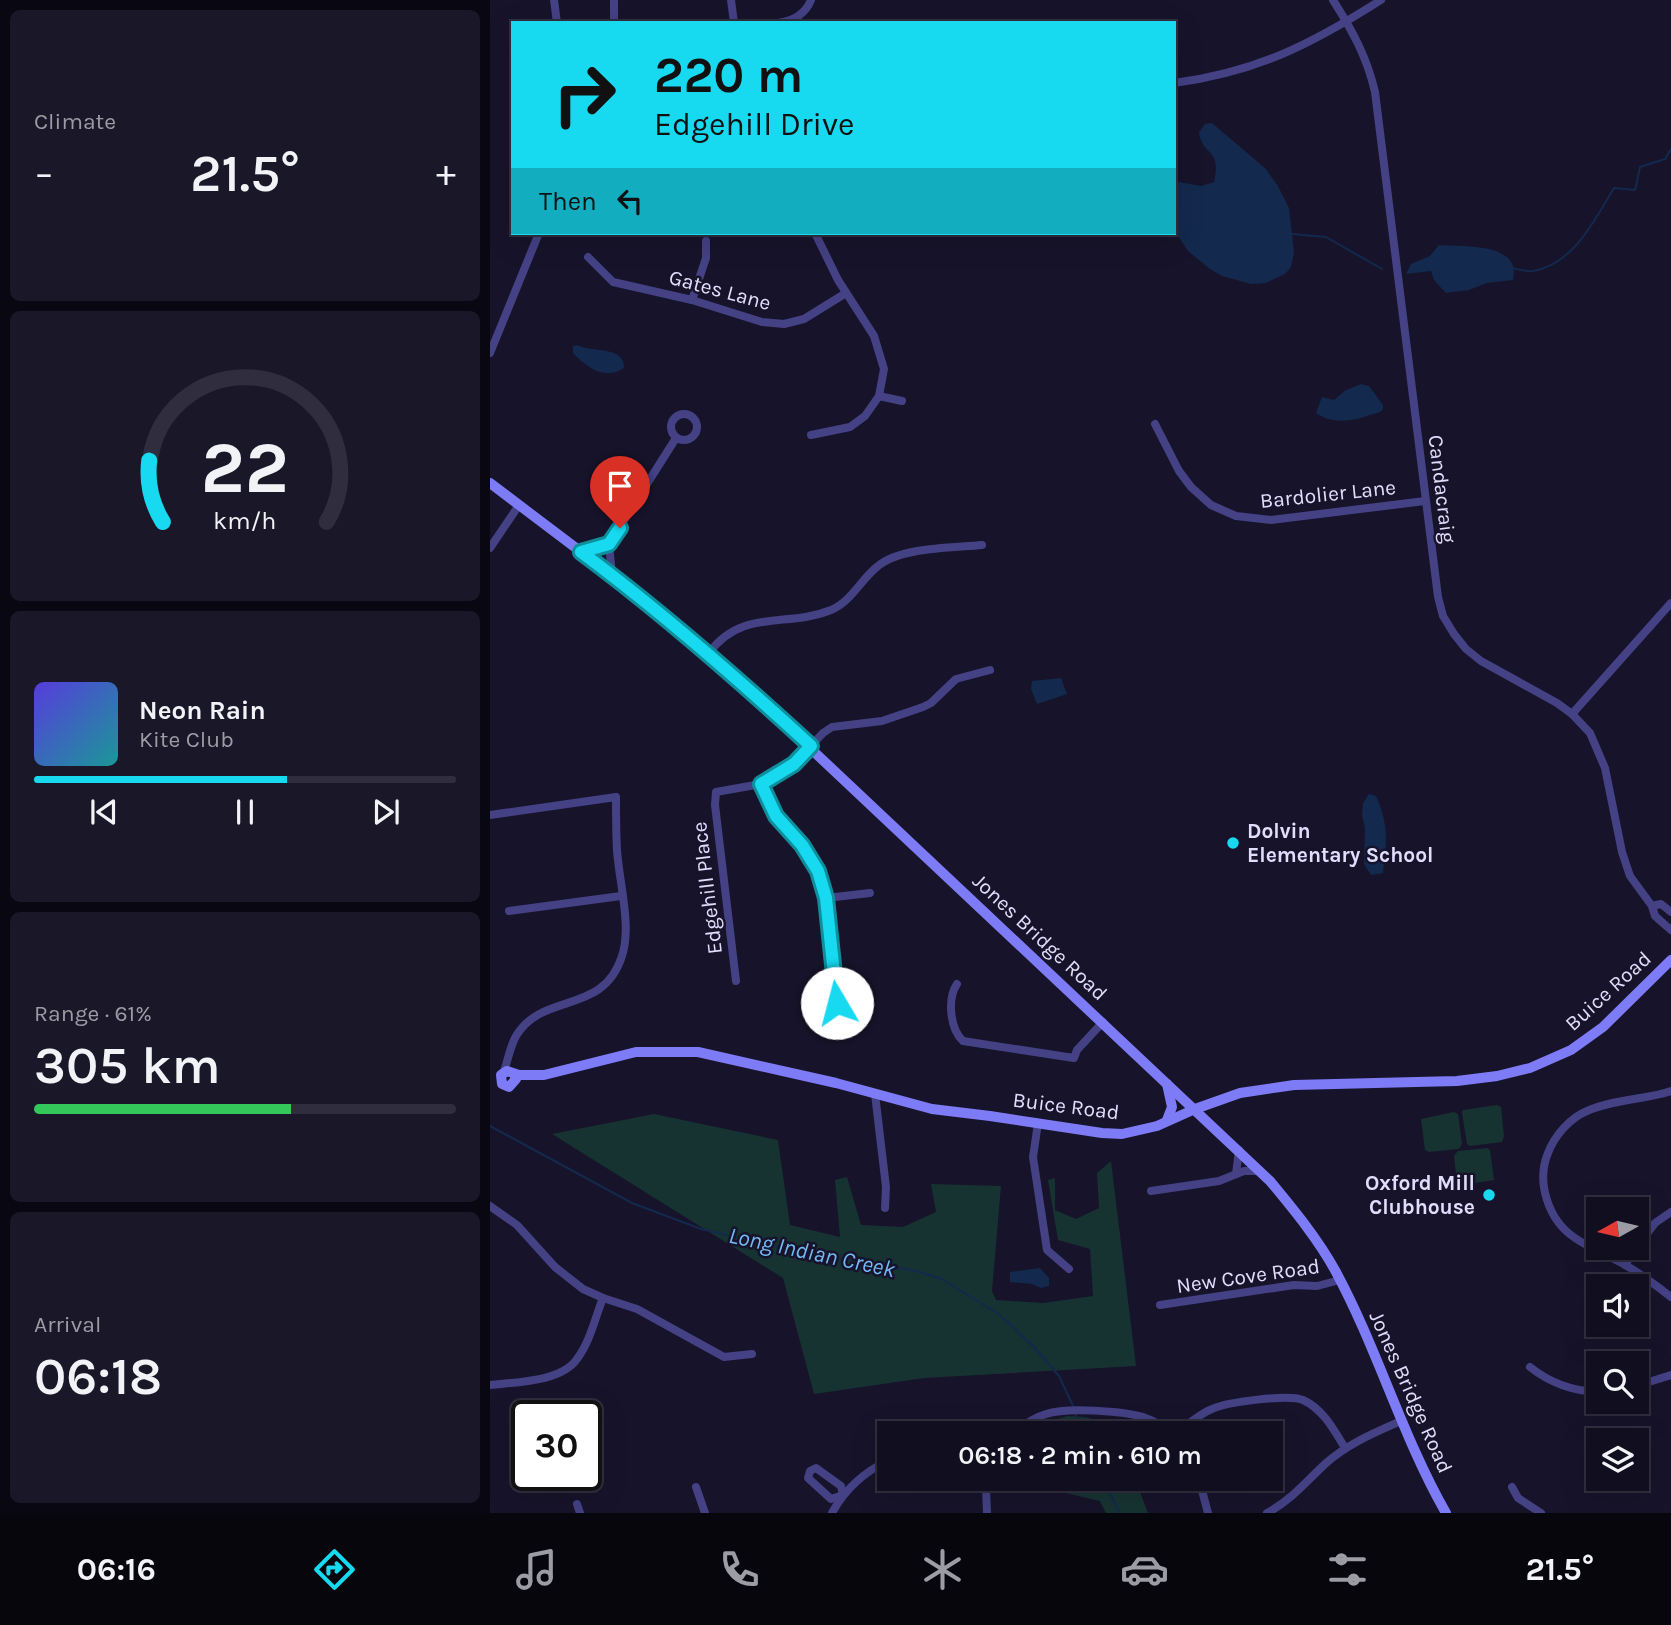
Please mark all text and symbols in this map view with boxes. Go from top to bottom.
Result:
text: 220 m [654,47,803,104]
icon: right [539,49,630,140]
text: Edgehill Drive [654,106,855,143]
text: Climate [34,108,116,135]
text: 21.5° [190,143,300,204]
text: − [34,151,54,196]
text: + [436,151,456,196]
icon: left [611,182,649,220]
text: Then [539,186,597,217]
street label: Gates Lane [666,265,774,315]
text: 22 [201,425,289,510]
street label: Candacraig [1423,433,1461,545]
pin [590,456,650,528]
icon: arrive [601,467,639,505]
street label: Bardolier Lane [1259,475,1397,513]
text: km/h [213,506,277,535]
text: Neon Rain [139,695,266,726]
text: Kite Club [139,726,234,753]
icon: previous [85,793,123,831]
icon: pause [226,793,264,831]
icon: next [367,793,405,831]
place label: Dolvin Elementary School [1247,819,1433,867]
street label: Edgehill Place [687,820,727,956]
marker: Dolvin Elementary School [1225,835,1241,851]
street label: Jones Bridge Road [968,869,1112,1005]
street label: Buice Road [1560,946,1656,1036]
position arrow [800,966,874,1040]
text: Range · 61% [34,1000,152,1027]
text: 305 km [34,1035,221,1096]
street label: Buice Road [1011,1088,1121,1124]
place label: Oxford Mill Clubhouse [1365,1171,1475,1219]
marker: Oxford Mill Clubhouse [1481,1187,1497,1203]
north arrow [1586,1197,1648,1260]
map controls [1586,1197,1649,1491]
water label: Long Indian Creek [726,1222,898,1283]
street label: New Cove Road [1175,1254,1321,1298]
button: sound [1586,1274,1649,1337]
street label: Jones Bridge Road [1364,1307,1458,1477]
text: Arrival [34,1311,101,1338]
text: 06:18 [34,1346,162,1407]
button: search [1586,1351,1649,1414]
speed limit sign: 30 [511,1400,602,1491]
button: layers [1586,1428,1649,1491]
text: 06:18 · 2 min · 610 m [958,1440,1202,1471]
icon: directions [310,1545,359,1594]
icon: music [512,1545,561,1594]
icon: phone [715,1545,764,1594]
icon: climate [918,1545,967,1594]
icon: car [1120,1545,1169,1594]
icon: filters [1323,1545,1372,1594]
text: 06:16 [77,1551,156,1588]
text: 21.5° [1525,1551,1594,1588]

